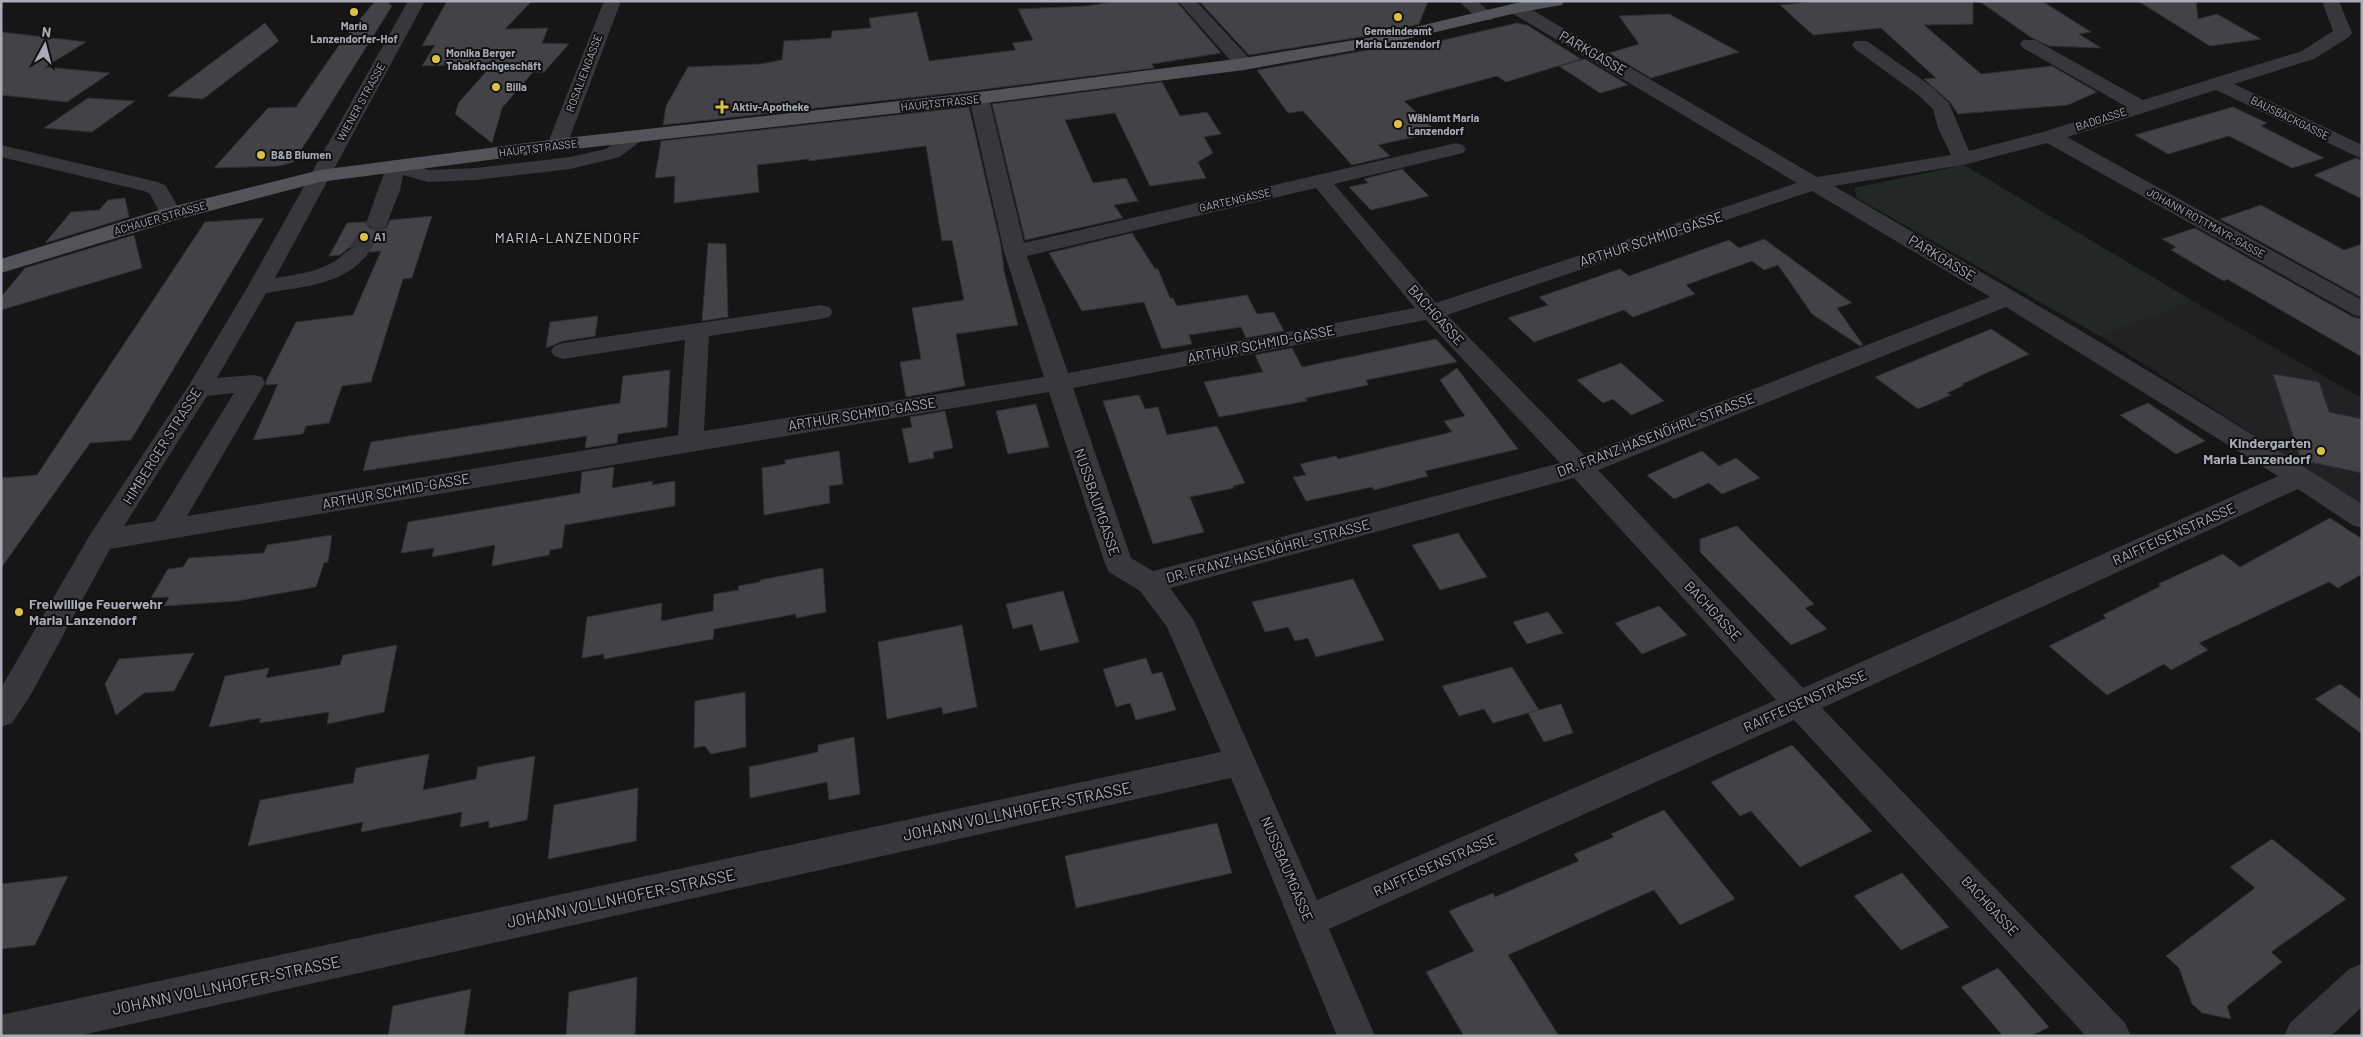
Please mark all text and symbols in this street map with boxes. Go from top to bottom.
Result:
marker: Maria Lanzendorfer-Hof [348,6,360,18]
marker: Gemeindeamt Maria Lanzendorf [1392,11,1404,23]
place label: Maria Lanzendorfer-Hof [310,19,398,45]
north arrow [20,20,70,70]
text: N [41,23,52,41]
place label: Gemeindeamt Maria Lanzendorf [1356,24,1440,50]
street label: PARKGASSE [1557,27,1630,79]
street label: ROSALIENGASSE [563,32,604,114]
place label: Monika Berger Tabakfachgeschäft [446,46,541,72]
marker: Monika Berger Tabakfachgeschäft [430,53,442,65]
street label: WIENER STRASSE [334,60,388,143]
place label: Billa [506,80,527,93]
marker: Billa [490,81,502,93]
street label: HAUPTSTRASSE [900,92,980,113]
street label: BAUSBACKGASSE [2249,93,2332,142]
place label: Aktiv-Apotheke [732,100,809,113]
marker: Aktiv-Apotheke [716,101,728,113]
street label: BADGASSE [2074,104,2128,133]
place label: Wählamt Maria Lanzendorf [1408,111,1480,137]
marker: Wählamt Maria Lanzendorf [1392,118,1404,130]
street label: HAUPTSTRASSE [498,136,578,159]
place label: B&B Blumen [271,148,331,161]
marker: B&B Blumen [255,149,267,161]
street label: GARTENGASSE [1198,185,1272,214]
street label: JOHANN ROTTMAYR-GASSE [2145,185,2268,261]
street label: ACHAUER STRASSE [112,198,208,237]
street label: ARTHUR SCHMID-GASSE [1577,207,1725,270]
district label: MARIA-LANZENDORF [495,229,641,246]
place label: A1 [374,230,385,243]
marker: A1 [358,231,370,243]
street label: PARKGASSE [1906,231,1979,284]
street label: BACHGASSE [1405,281,1468,349]
street label: ARTHUR SCHMID-GASSE [1186,321,1336,366]
street label: HIMBERGER STRASSE [119,384,204,507]
street label: DR. FRANZ HASENÖHRL-STRASSE [1555,389,1757,480]
street label: ARTHUR SCHMID-GASSE [787,393,937,434]
place label: Kindergarten Maria Lanzendorf [2203,434,2311,467]
marker: Kindergarten Maria Lanzendorf [2315,445,2327,457]
street label: NUSSBAUMGASSE [1071,446,1124,558]
street label: ARTHUR SCHMID-GASSE [321,469,471,512]
street label: RAIFFEISENSTRASSE [2110,499,2238,568]
street label: DR. FRANZ HASENÖHRL-STRASSE [1164,515,1372,586]
street label: BACHGASSE [1681,577,1745,644]
place label: Freiwillige Feuerwehr Maria Lanzendorf [29,595,163,628]
marker: Freiwillige Feuerwehr Maria Lanzendorf [13,606,25,618]
street label: RAIFFEISENSTRASSE [1741,666,1869,735]
street label: JOHANN VOLLNHOFER-STRASSE [901,777,1133,844]
street label: NUSSBAUMGASSE [1258,814,1317,924]
street label: RAIFFEISENSTRASSE [1371,830,1499,899]
street label: JOHANN VOLLNHOFER-STRASSE [505,864,737,931]
street label: BACHGASSE [1958,872,2022,939]
street label: JOHANN VOLLNHOFER-STRASSE [110,951,342,1018]

